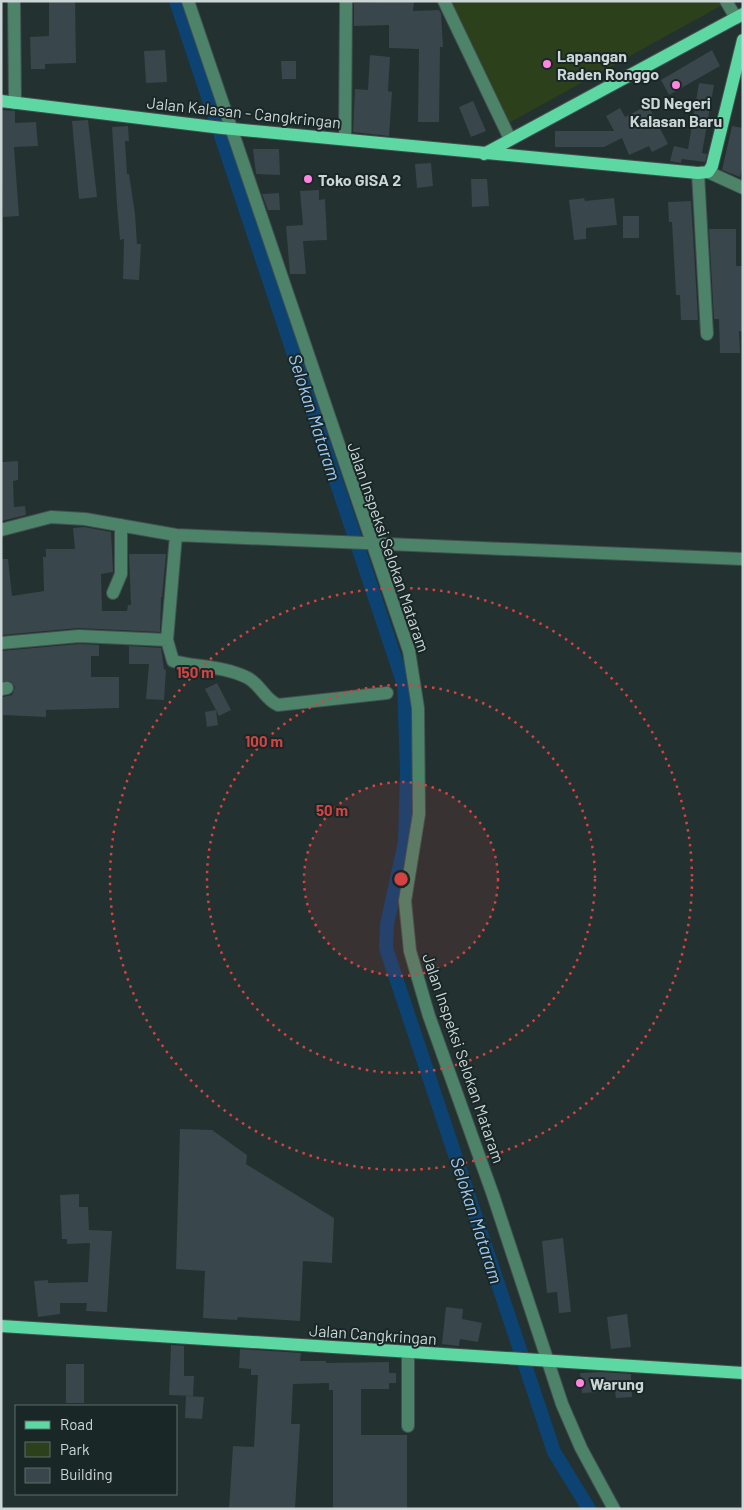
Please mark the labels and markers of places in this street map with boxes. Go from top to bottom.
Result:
place label: Lapangan Raden Ronggo [557,46,659,83]
marker: Lapangan Raden Ronggo [541,58,553,70]
marker: SD Negeri Kalasan Baru [670,79,682,91]
place label: SD Negeri Kalasan Baru [630,93,722,130]
place label: Toko GISA 2 [318,170,401,189]
marker: Toko GISA 2 [302,173,314,185]
centre of rings [392,870,410,888]
place label: Warung [590,1374,644,1393]
marker: Warung [574,1377,586,1389]

